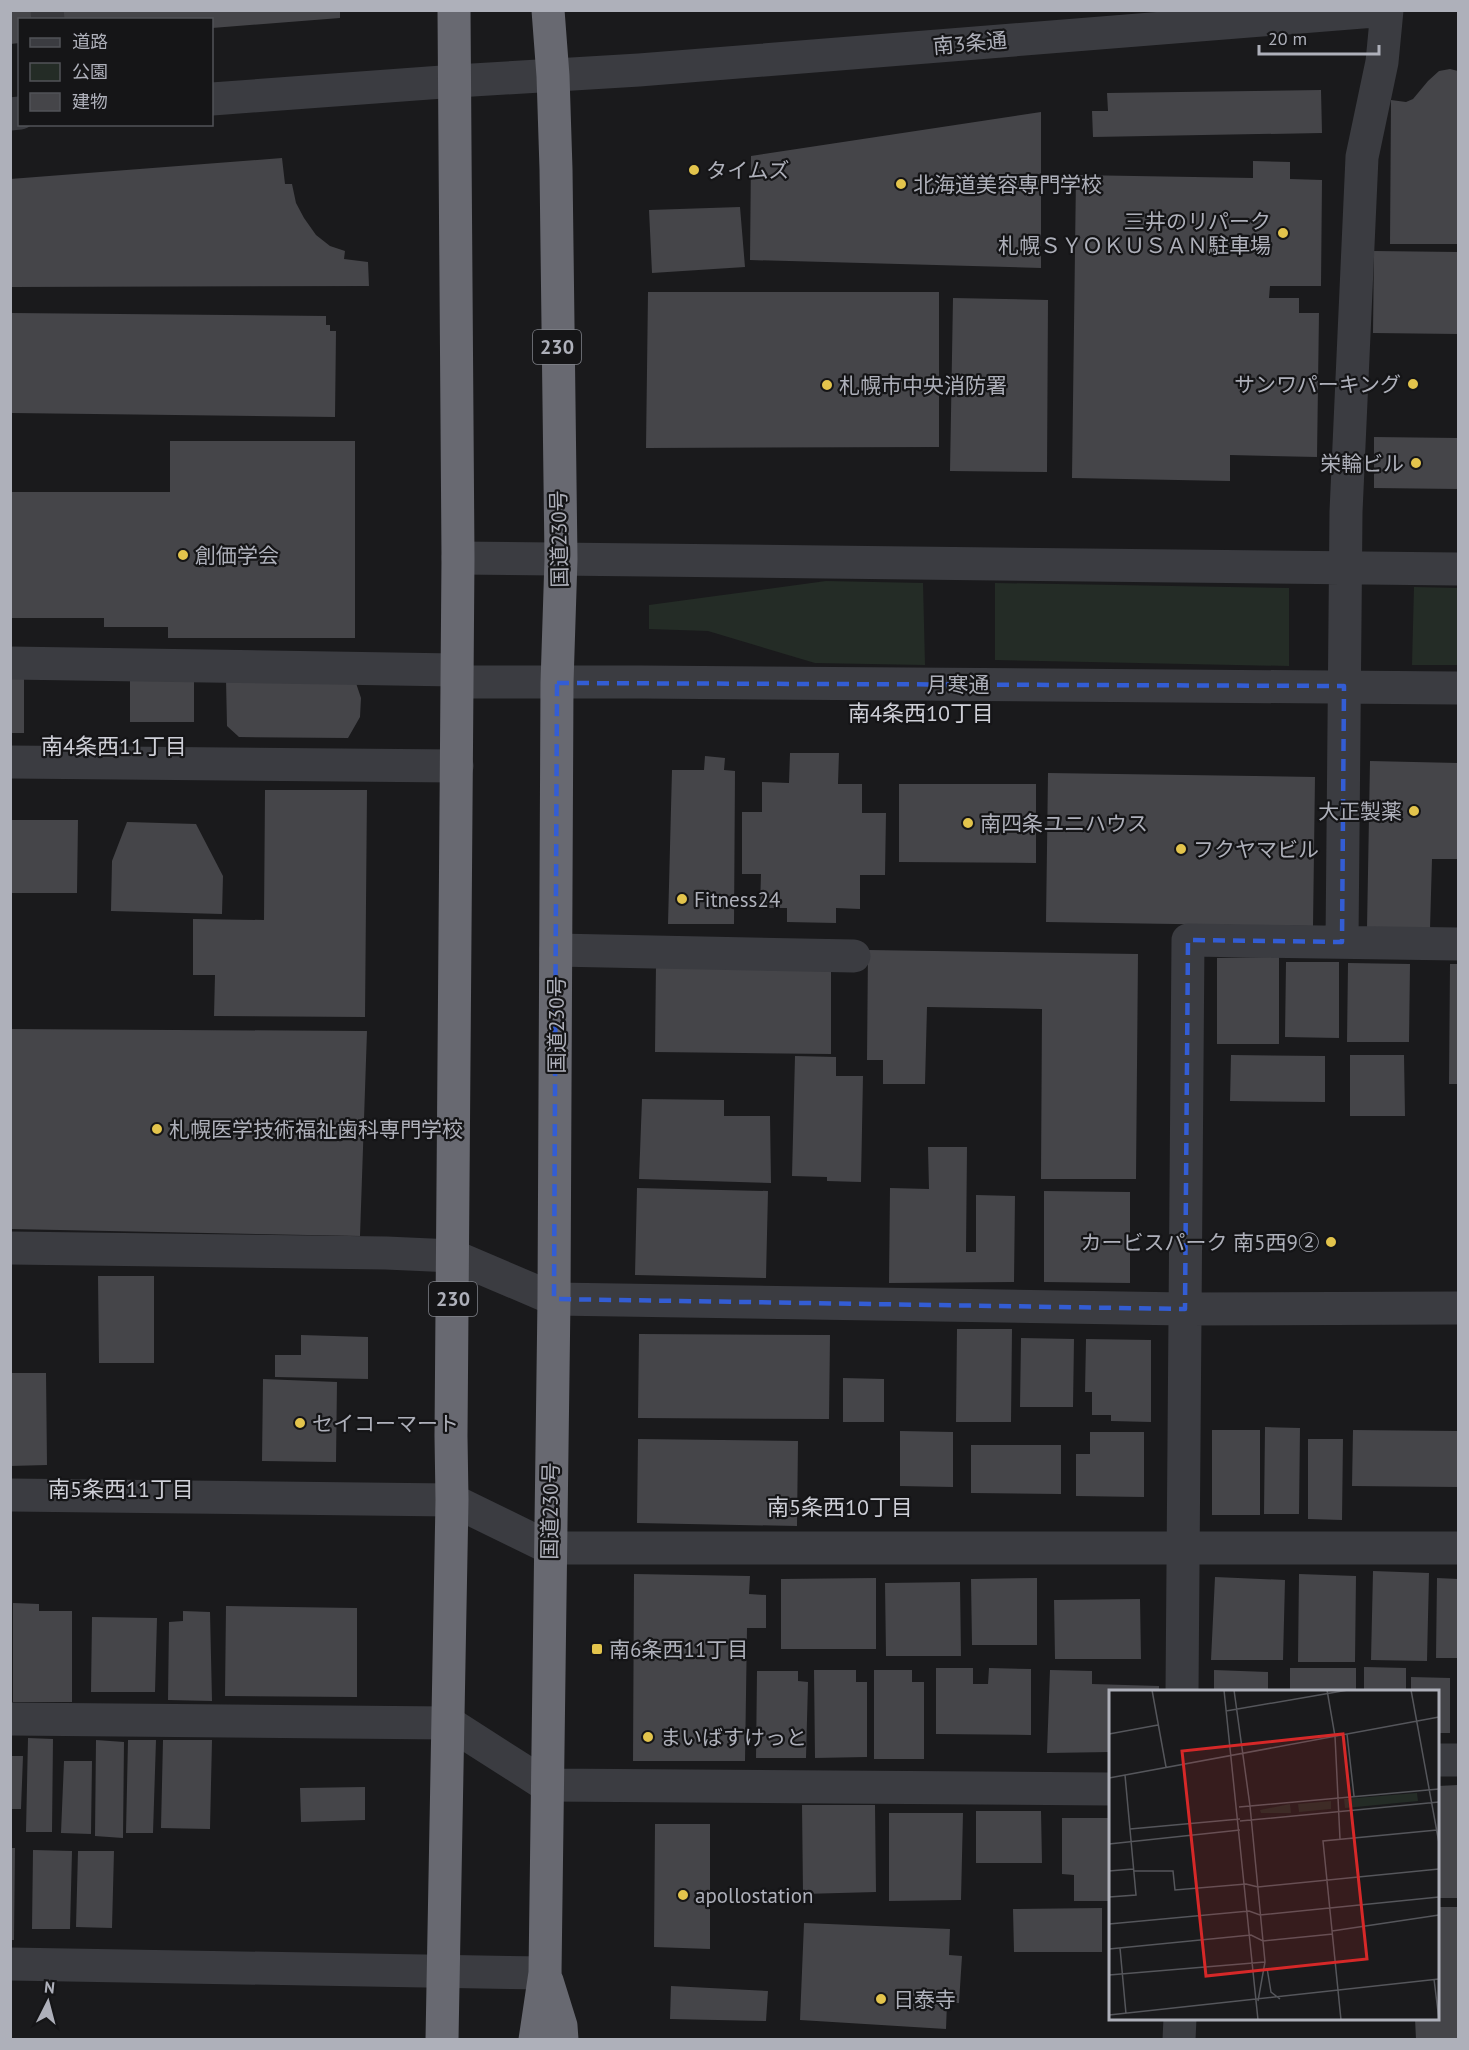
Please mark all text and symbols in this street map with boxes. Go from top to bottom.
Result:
legend [18,18,213,126]
scale bar [1259,18,1379,56]
street label: 南3条通 [932,26,1008,60]
text: 20 m [1268,27,1307,50]
text: 道路 [72,30,108,53]
text: 公園 [72,60,108,83]
text: 建物 [72,90,108,113]
place label: タイムズ [706,157,790,184]
marker: タイムズ [687,163,701,177]
place label: 北海道美容専門学校 [913,171,1102,198]
marker: 北海道美容専門学校 [894,177,908,191]
place label: 三井のリパーク 札幌ＳＹＯＫＵＳＡＮ駐車場 [998,208,1271,259]
marker: 三井のリパーク 札幌ＳＹＯＫＵＳＡＮ駐車場 [1276,226,1290,240]
road number: 230 [533,330,581,364]
place label: サンワパーキング [1234,371,1401,398]
place label: 札幌市中央消防署 [839,372,1007,399]
marker: サンワパーキング [1406,377,1420,391]
marker: 札幌市中央消防署 [820,378,834,392]
place label: 栄輪ビル [1320,450,1404,477]
marker: 栄輪ビル [1409,456,1423,470]
street label: 国道230号 [545,490,573,588]
place label: 創価学会 [195,542,279,569]
marker: 創価学会 [176,548,190,562]
street label: 月寒通 [927,671,990,698]
district label: 南4条西10丁目 [848,699,994,727]
district label: 南4条西11丁目 [41,732,187,760]
place label: 大正製薬 [1318,798,1402,825]
marker: 大正製薬 [1407,804,1421,818]
place label: 南四条ユニハウス [980,810,1148,837]
marker: 南四条ユニハウス [961,816,975,830]
place label: フクヤマビル [1193,836,1319,863]
marker: フクヤマビル [1174,842,1188,856]
place label: Fitness24 [694,886,780,913]
marker: Fitness24 [675,892,689,906]
street label: 国道230号 [543,976,570,1074]
place label: 札幌医学技術福祉歯科専門学校 [169,1116,463,1143]
marker: 札幌医学技術福祉歯科専門学校 [150,1122,164,1136]
place label: カービスパーク 南5西9② [1081,1229,1319,1256]
marker: カービスパーク 南5西9② [1324,1235,1338,1249]
road number: 230 [429,1282,477,1316]
place label: セイコーマート [312,1410,459,1437]
marker: セイコーマート [293,1416,307,1430]
street label: 国道230号 [536,1462,564,1560]
district label: 南5条西11丁目 [48,1475,194,1503]
district label: 南5条西10丁目 [767,1493,913,1521]
place label: 南6条西11丁目 [609,1636,748,1663]
marker: 南6条西11丁目 [590,1642,604,1656]
inset map [1109,1690,1439,2020]
place label: まいばすけっと [660,1724,807,1751]
marker: まいばすけっと [641,1730,655,1744]
place label: apollostation [695,1882,813,1909]
marker: apollostation [676,1888,690,1902]
north arrow [18,1972,78,2032]
text: N [43,1977,56,1998]
place label: 日泰寺 [893,1986,956,2013]
marker: 日泰寺 [874,1992,888,2006]

